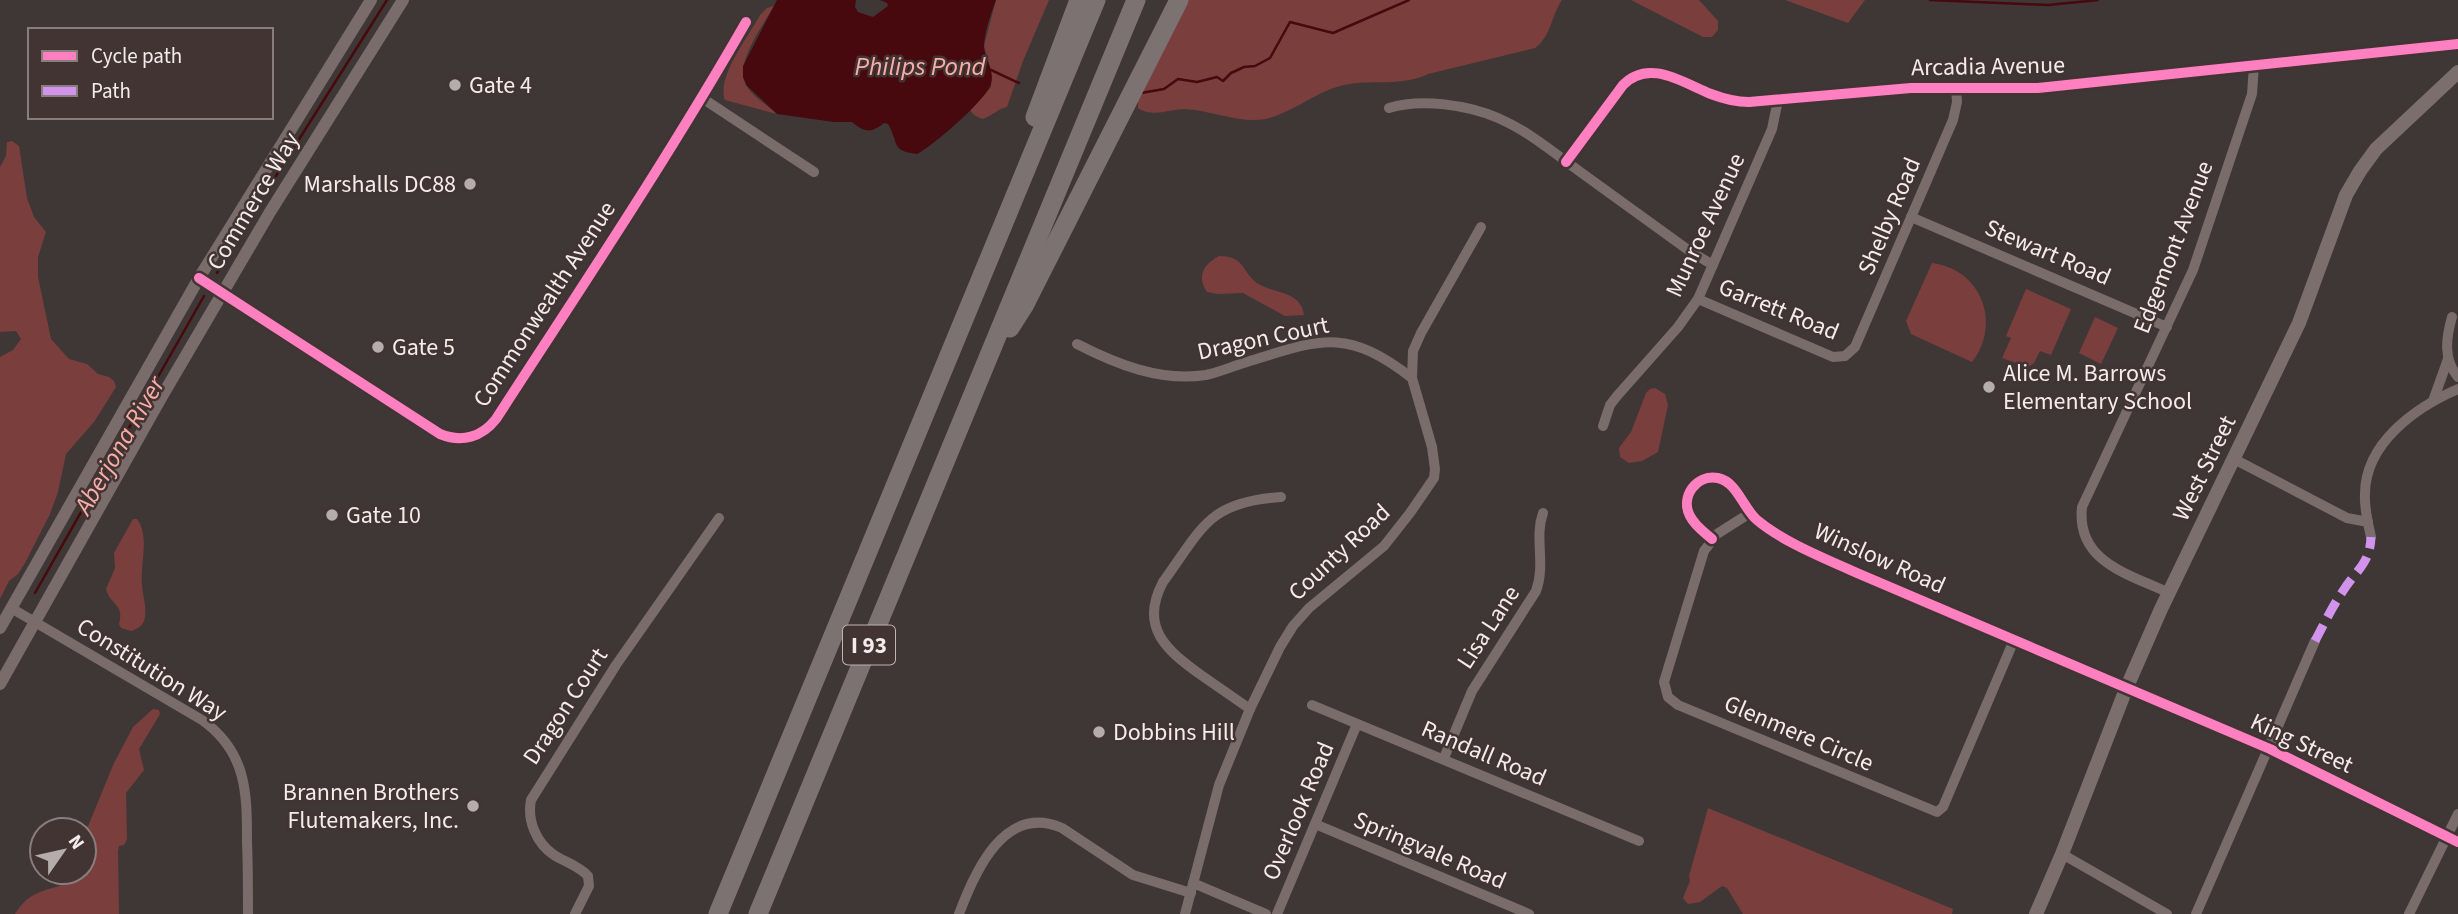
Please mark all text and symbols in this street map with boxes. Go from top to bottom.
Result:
legend [28,28,273,119]
text: Cycle path [91,41,182,71]
water label: Philips Pond [854,48,987,85]
street label: Arcadia Avenue [1911,48,2065,85]
place label: Gate 4 [469,68,532,103]
text: Path [91,76,131,106]
marker: Gate 4 [447,77,463,93]
street label: Commerce Way [198,126,308,277]
street label: Munroe Avenue [1657,147,1754,303]
street label: Shelby Road [1849,152,1930,280]
street label: Edgemont Avenue [2124,156,2222,339]
place label: Marshalls DC88 [304,167,456,202]
marker: Marshalls DC88 [462,176,478,192]
street label: Commonwealth Avenue [465,194,624,414]
street label: Stewart Road [1979,210,2116,295]
street label: Garrett Road [1713,269,1844,349]
street label: Dragon Court [1194,307,1332,369]
place label: Gate 5 [392,330,455,365]
marker: Gate 5 [370,339,386,355]
place label: Alice M. Barrows Elementary School [2003,356,2192,419]
water label: Aberjona River [64,368,175,523]
marker: Alice M. Barrows Elementary School [1981,379,1997,395]
street label: West Street [2164,410,2245,527]
street label: County Road [1280,496,1398,609]
place label: Gate 10 [346,498,421,533]
marker: Gate 10 [324,507,340,523]
street label: Winslow Road [1808,514,1951,603]
street label: Lisa Lane [1448,579,1529,676]
street label: Constitution Way [70,609,234,730]
road number: I 93 [843,625,895,664]
street label: Dragon Court [514,641,616,772]
street label: Glenmere Circle [1719,686,1879,781]
street label: King Street [2245,704,2359,783]
street label: Randall Road [1416,711,1552,796]
place label: Dobbins Hill [1113,715,1235,750]
marker: Dobbins Hill [1091,724,1107,740]
street label: Overlook Road [1254,736,1343,886]
place label: Brannen Brothers Flutemakers, Inc. [283,775,459,838]
marker: Brannen Brothers Flutemakers, Inc. [465,798,481,814]
street label: Springvale Road [1348,803,1512,898]
north arrow [28,816,98,886]
text: N [61,830,91,855]

